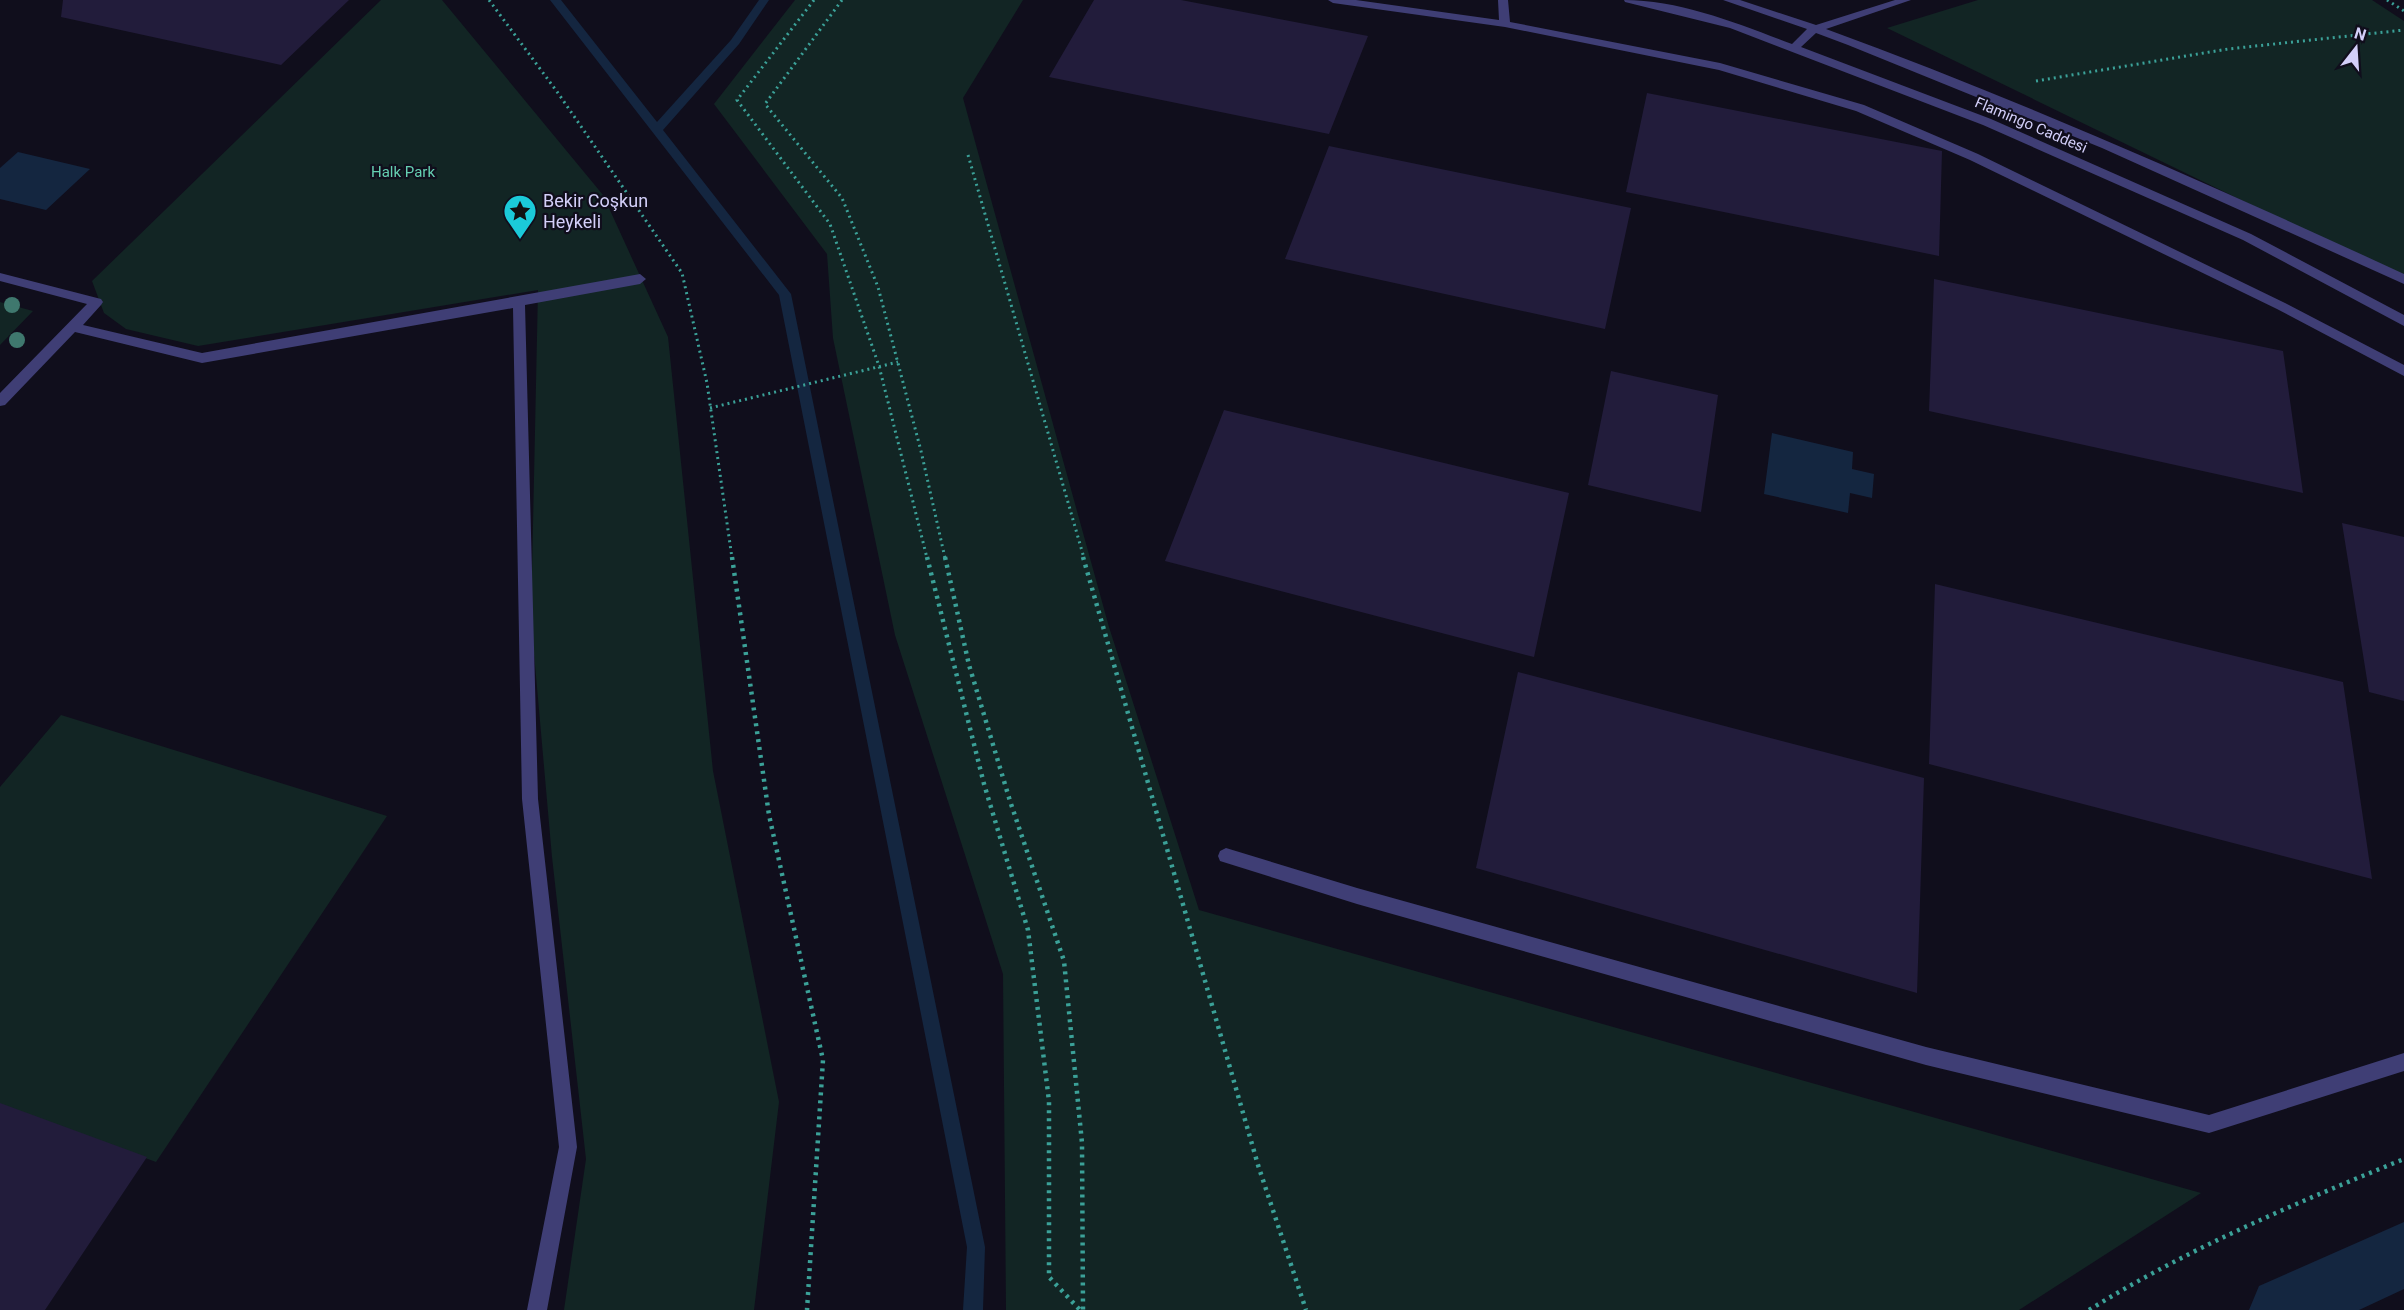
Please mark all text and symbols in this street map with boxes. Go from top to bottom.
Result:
north arrow [2326,18,2386,78]
text: N [2352,23,2368,45]
street label: Flamingo Caddesi [1972,93,2090,157]
park label: Halk Park [371,163,435,181]
place label: Bekir Coşkun Heykeli [543,190,648,232]
place icon: Bekir Coşkun Heykeli [502,193,538,240]

